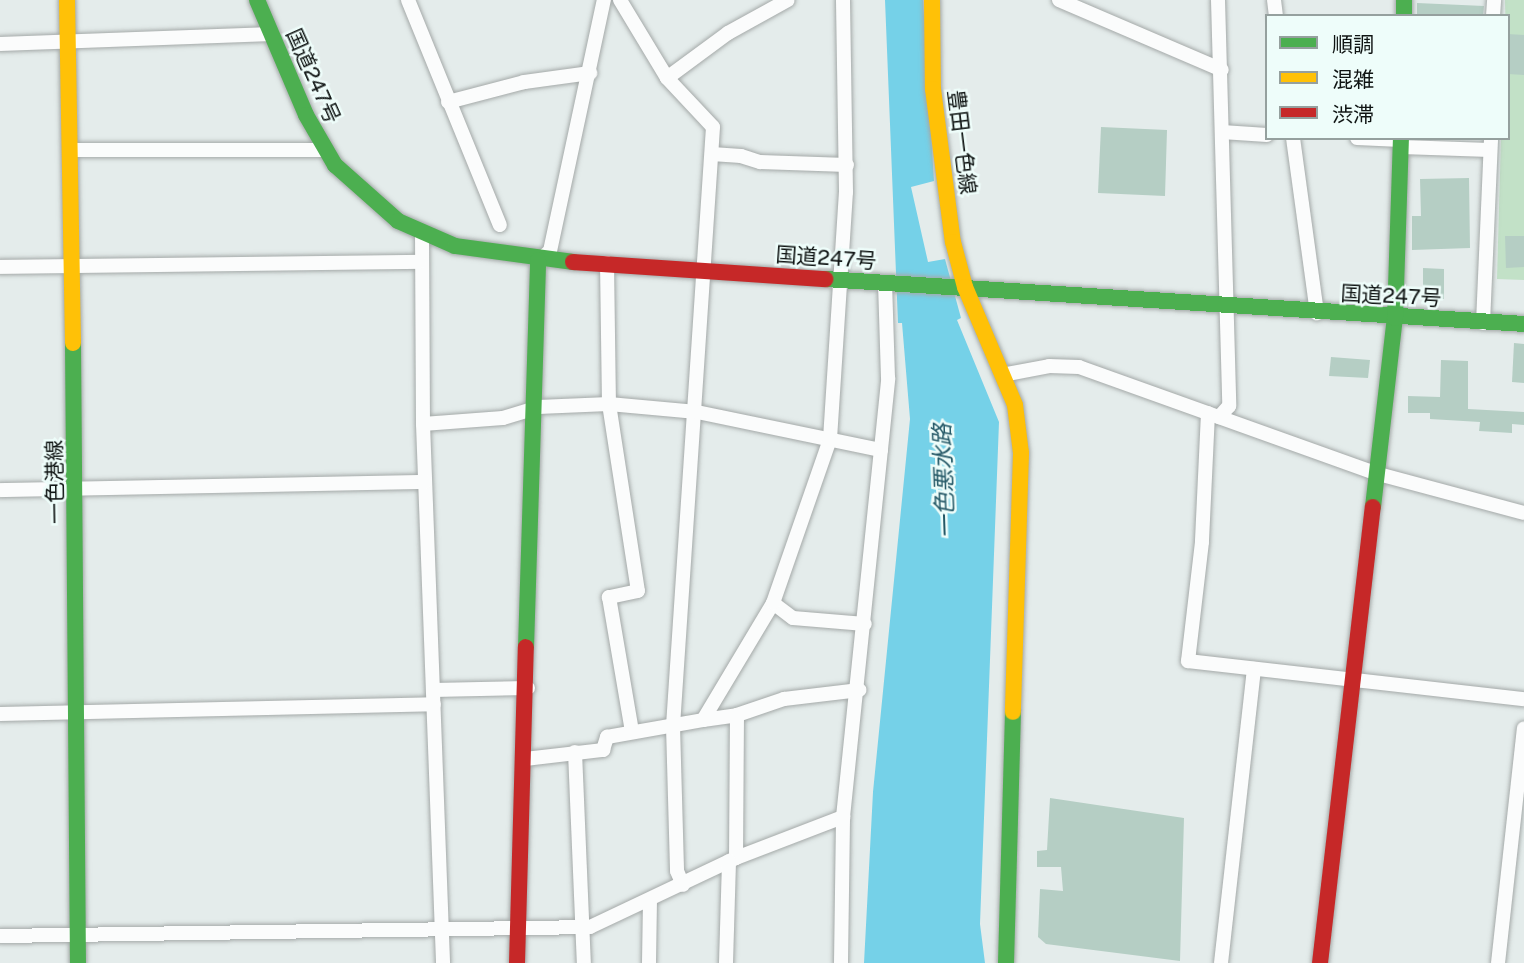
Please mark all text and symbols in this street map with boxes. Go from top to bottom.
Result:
legend [1265,14,1510,140]
street label: 国道247号 [281,25,345,127]
text: 順調 [1332,32,1374,57]
text: 混雑 [1332,67,1374,92]
street label: 豊田一色線 [943,88,981,196]
text: 渋滞 [1332,102,1374,127]
street label: 国道247号 [775,242,877,274]
street label: 国道247号 [1340,281,1442,311]
water label: 一色悪水路 [928,423,960,539]
street label: 一色港線 [42,440,68,524]

